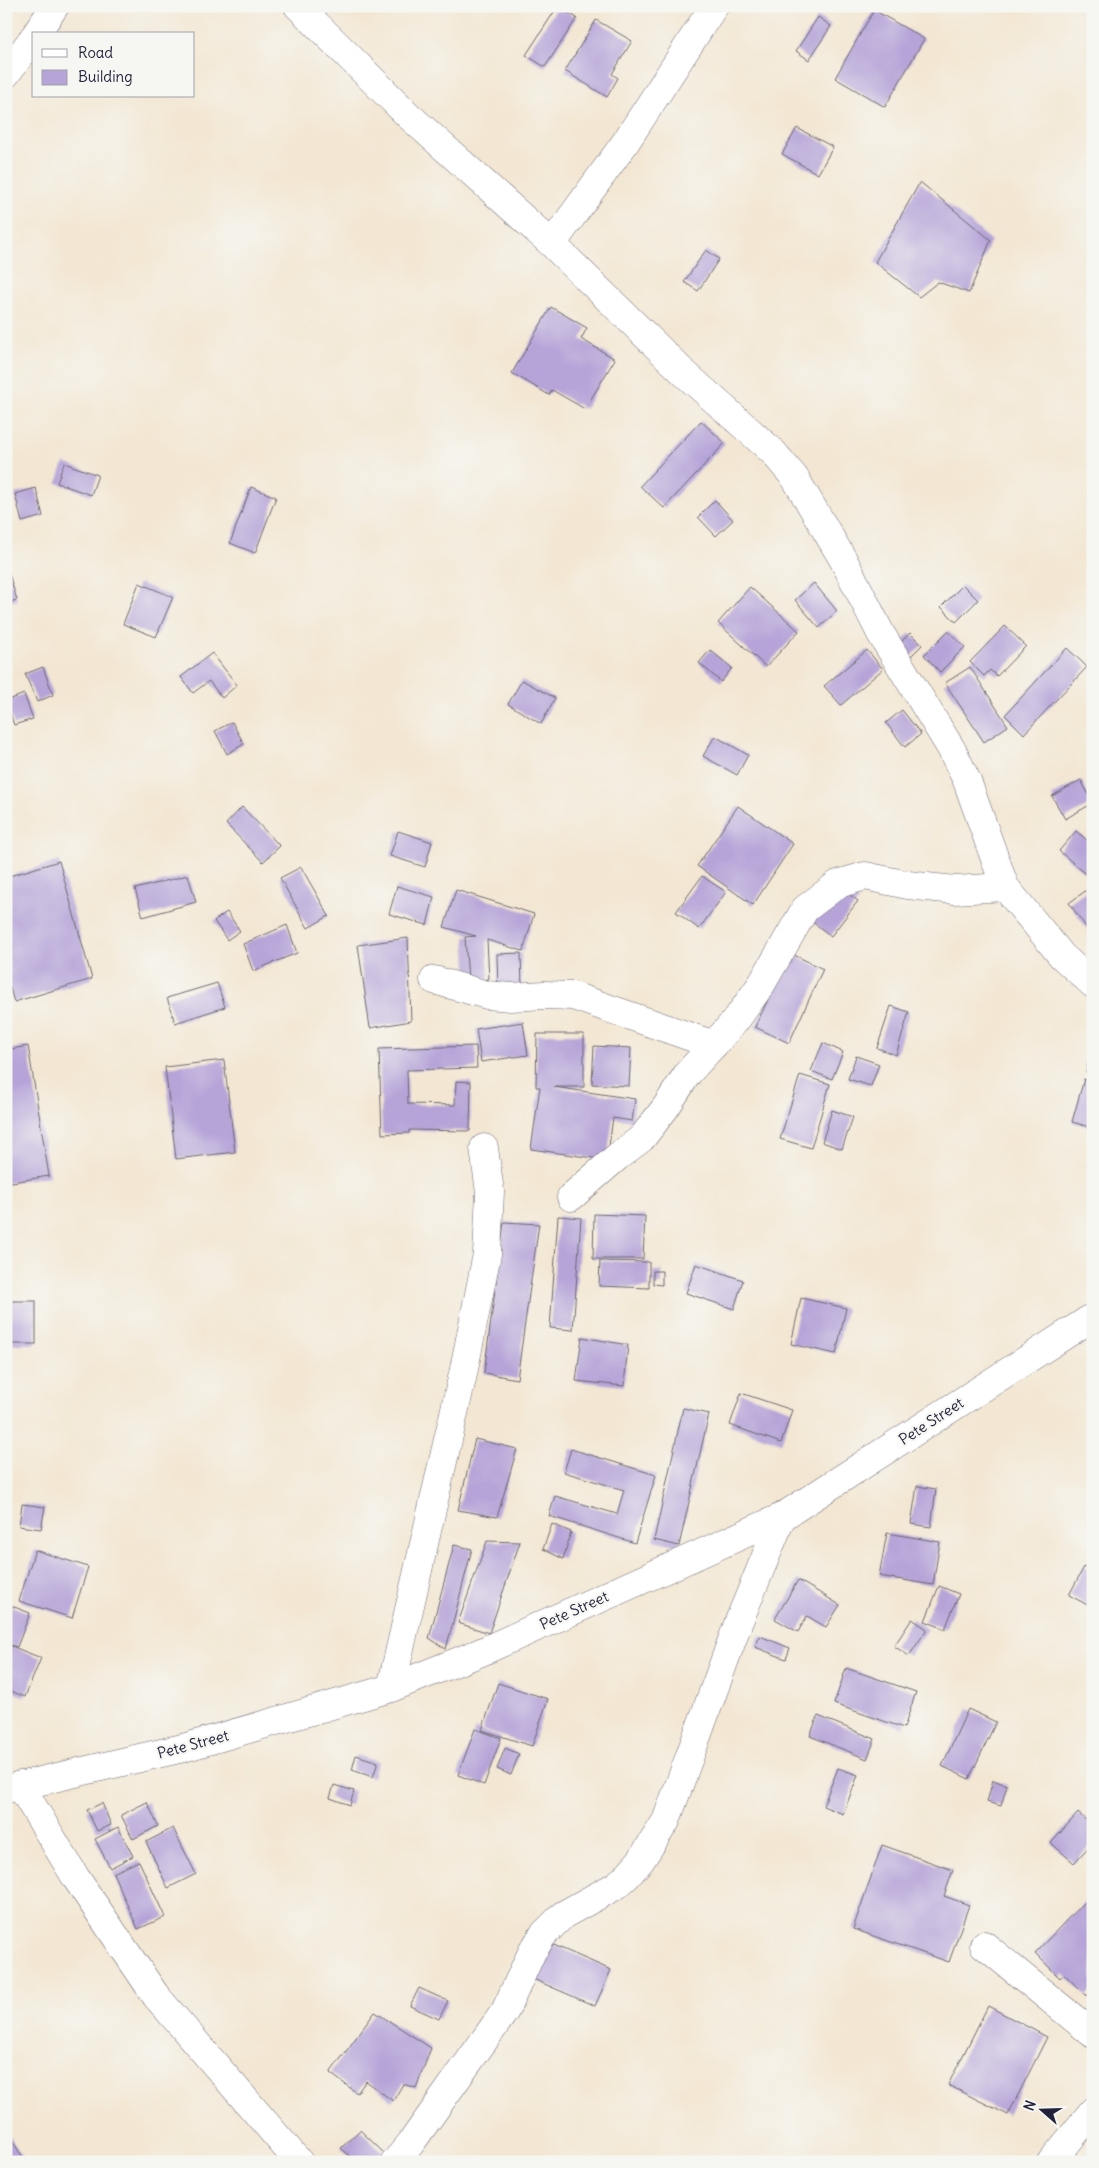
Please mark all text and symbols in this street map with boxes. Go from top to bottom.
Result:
legend [32,32,195,98]
text: Road [78,43,113,62]
text: Building [78,67,133,86]
street label: Pete Street [895,1393,967,1449]
street label: Pete Street [537,1586,611,1634]
street label: Pete Street [155,1725,231,1763]
north arrow [1016,2086,1066,2136]
text: N [1020,2098,1040,2113]

